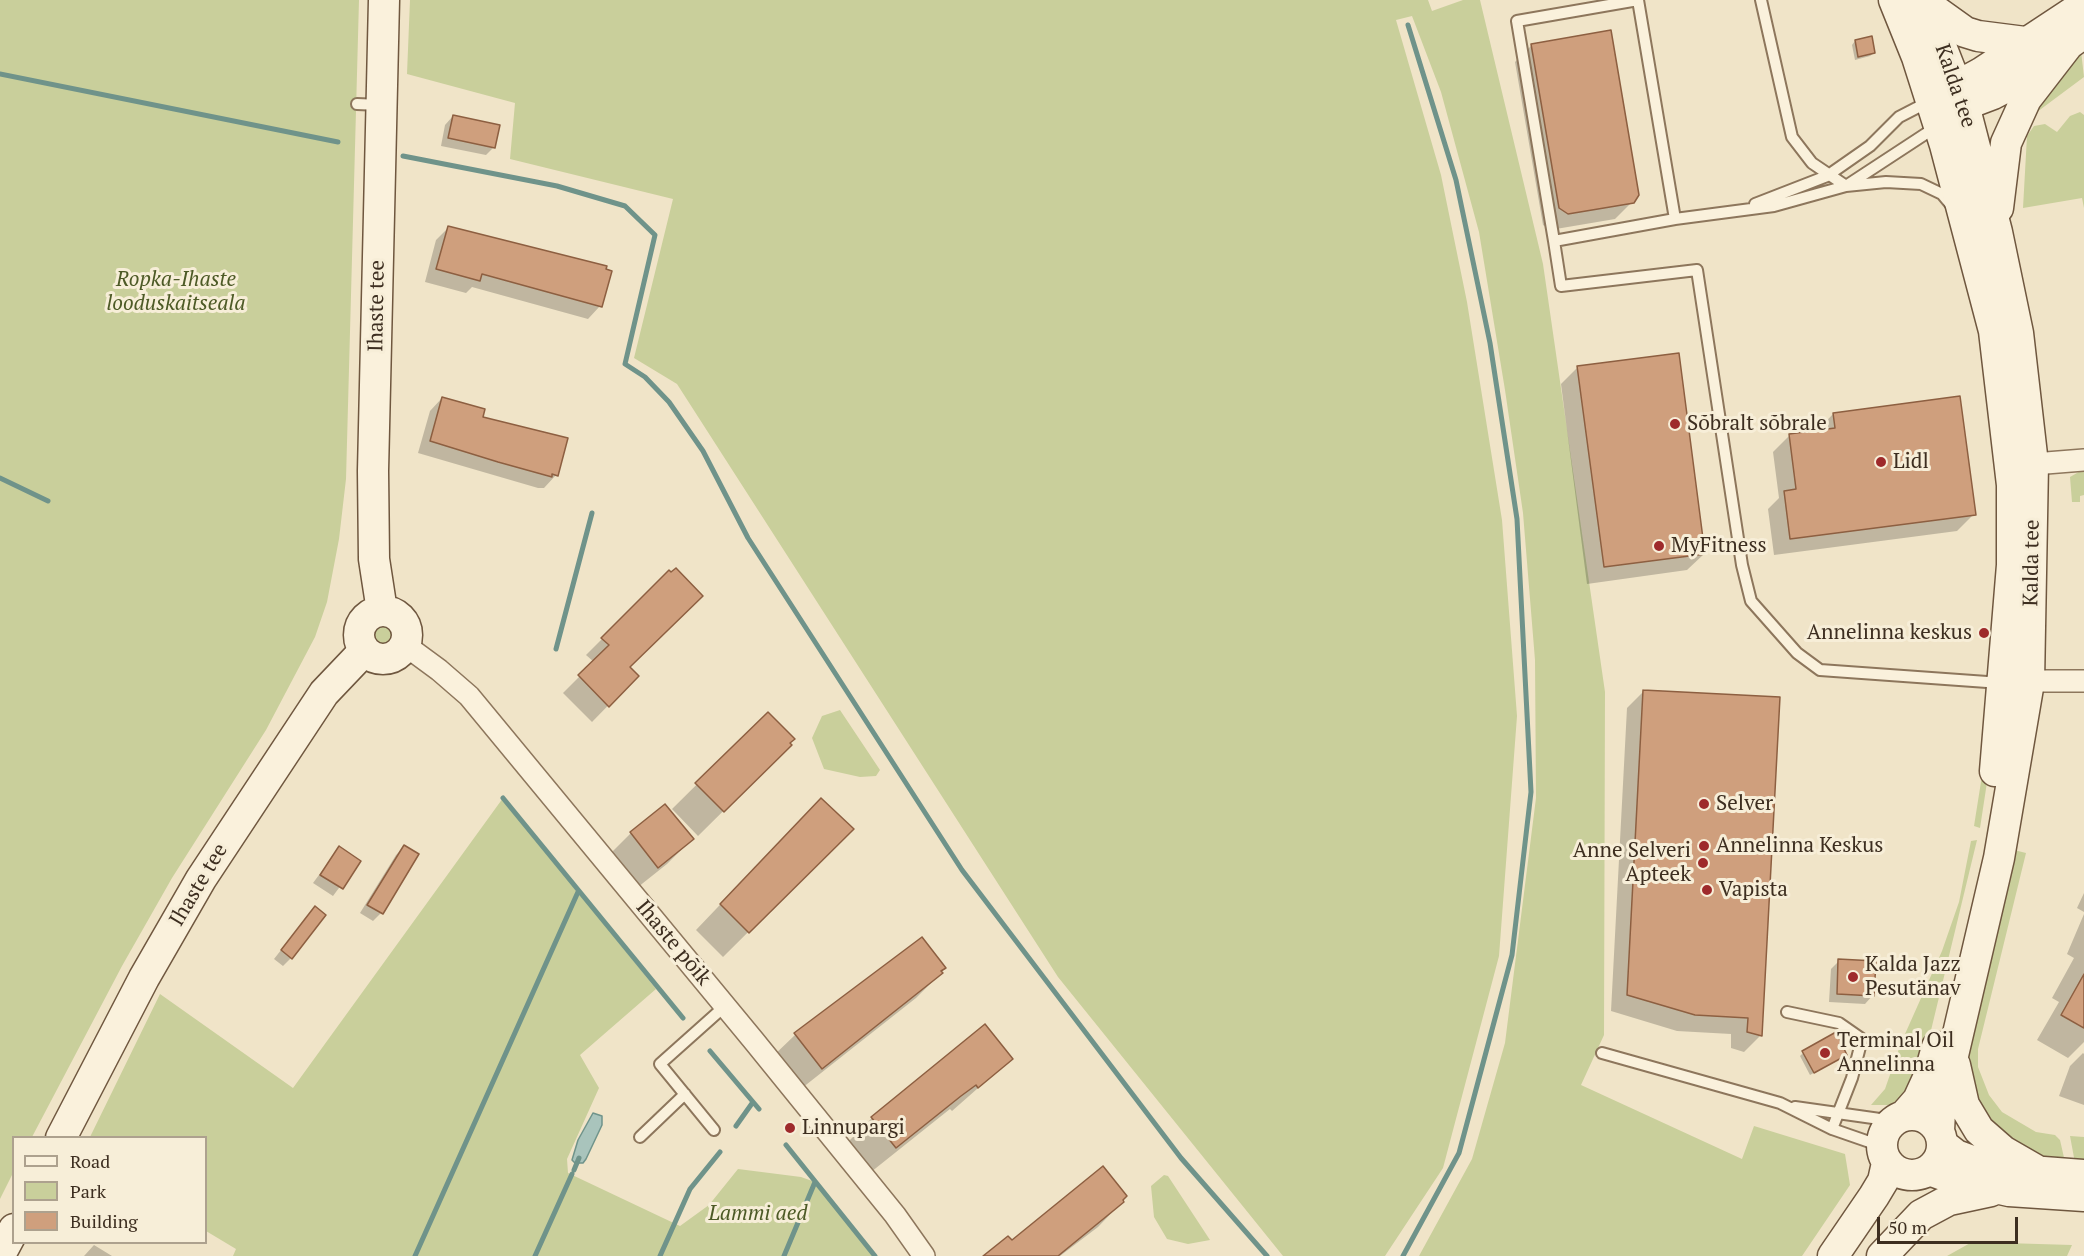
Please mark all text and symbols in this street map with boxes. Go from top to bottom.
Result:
street label: Kalda tee [1929,41,1981,131]
street label: Ihaste tee [364,260,390,352]
park label: Ropka-Ihaste looduskaitseala [106,267,246,317]
place label: Sõbralt sõbrale [1687,411,1827,437]
marker: Sõbralt sõbrale [1668,417,1682,431]
place label: Lidl [1893,449,1929,475]
marker: Lidl [1874,455,1888,469]
street label: Kalda tee [2019,519,2045,607]
place label: MyFitness [1671,533,1767,559]
marker: MyFitness [1652,539,1666,553]
place label: Annelinna keskus [1807,620,1972,646]
marker: Annelinna keskus [1977,626,1991,640]
place label: Selver [1716,791,1773,817]
marker: Selver [1697,797,1711,811]
place label: Annelinna Keskus [1716,833,1883,859]
place label: Anne Selveri Apteek [1573,838,1691,888]
street label: Ihaste tee [165,839,233,931]
marker: Annelinna Keskus [1697,839,1711,853]
marker: Anne Selveri Apteek [1696,856,1710,870]
place label: Vapista [1719,877,1788,903]
marker: Vapista [1700,883,1714,897]
street label: Ihaste põik [630,895,716,991]
place label: Kalda Jazz Pesutänav [1865,952,1961,1002]
marker: Kalda Jazz Pesutänav [1846,970,1860,984]
place label: Terminal Oil Annelinna [1837,1028,1954,1078]
marker: Terminal Oil Annelinna [1818,1046,1832,1060]
place label: Linnupargi [802,1115,905,1141]
marker: Linnupargi [783,1121,797,1135]
legend [12,1136,207,1244]
text: Road [70,1149,110,1173]
text: Park [70,1179,106,1203]
park label: Lammi aed [708,1201,808,1227]
scale bar [1880,1205,2021,1243]
text: Building [70,1209,138,1233]
text: 50 m [1888,1215,1927,1239]

